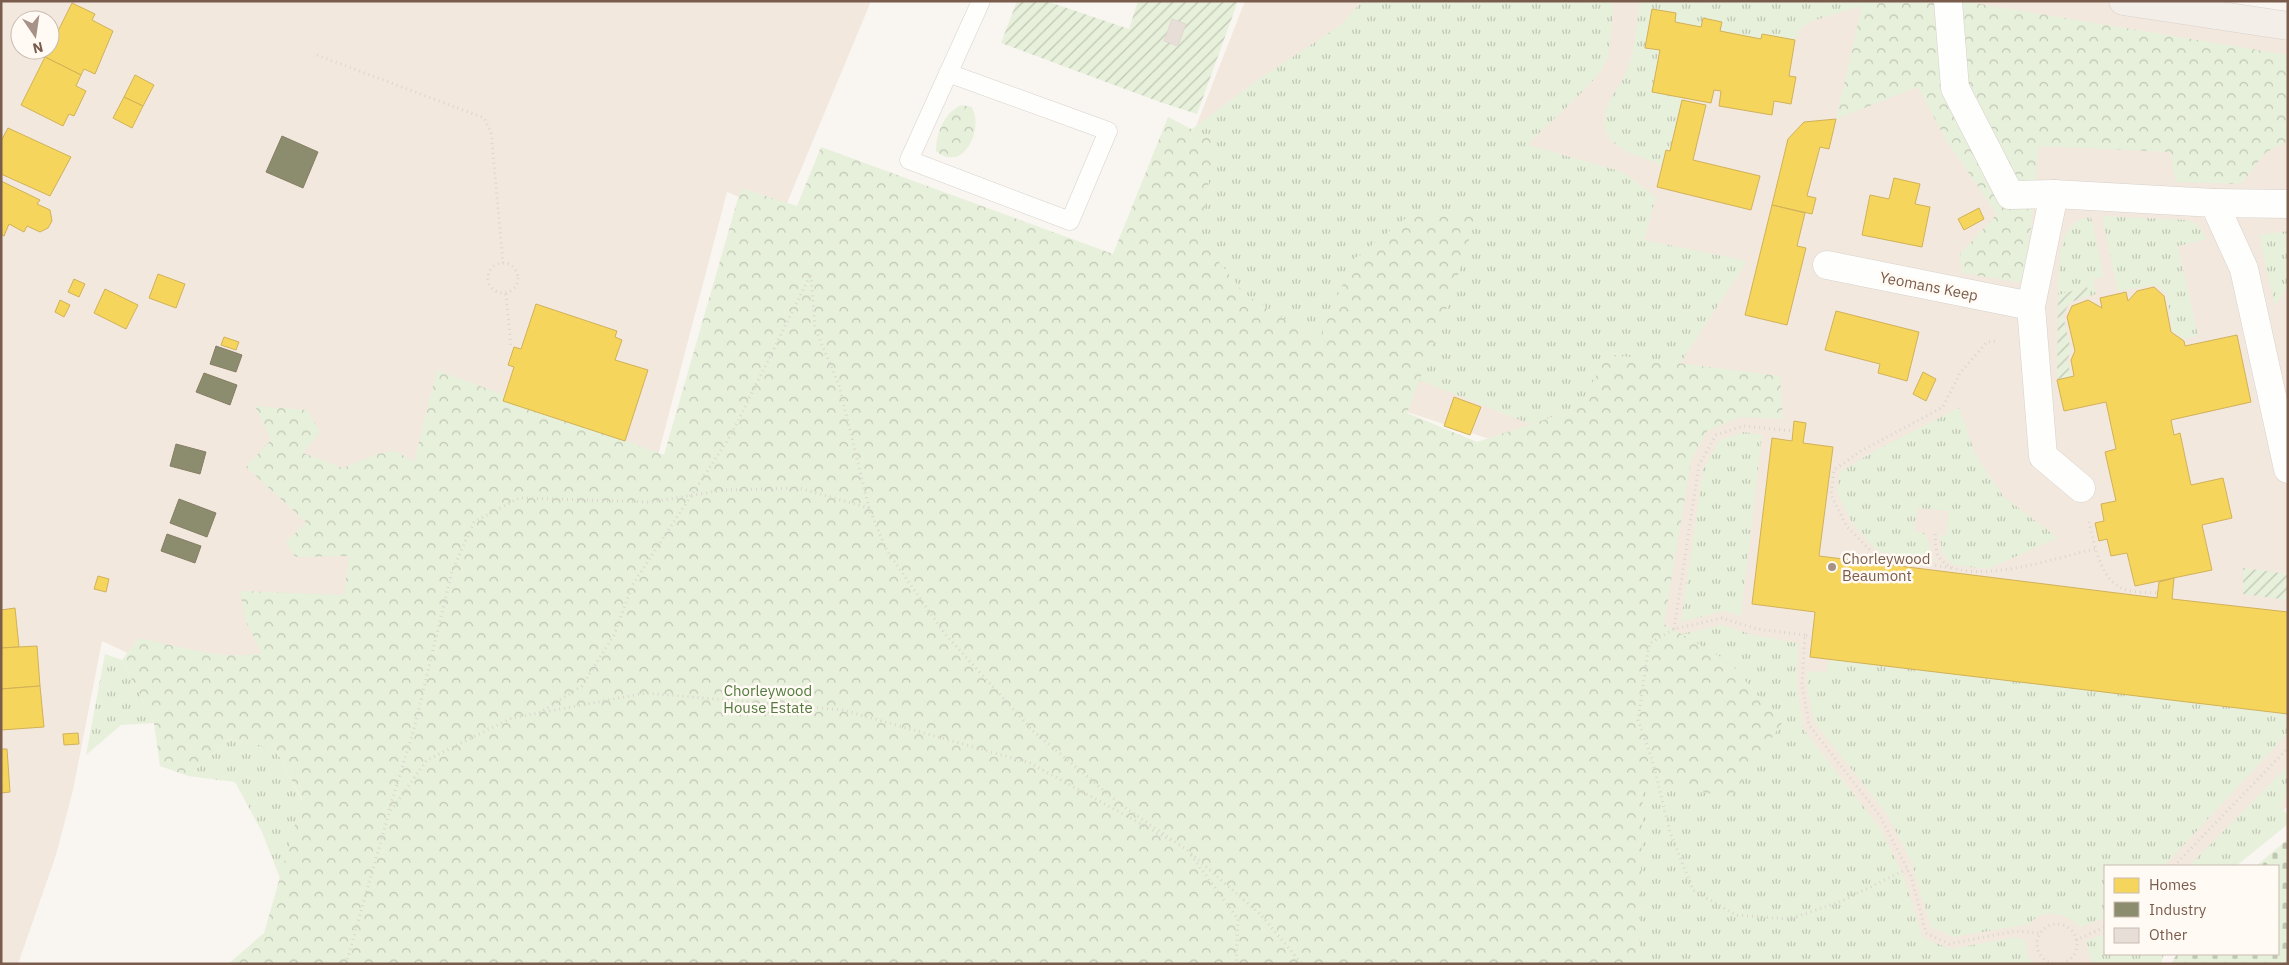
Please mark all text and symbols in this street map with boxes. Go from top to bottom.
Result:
north arrow [10,10,60,60]
text: N [31,38,45,58]
street label: Yeomans Keep [1878,267,1980,305]
place label: Chorleywood Beaumont [1842,549,1930,585]
marker: Chorleywood Beaumont [1826,561,1838,573]
park label: Chorleywood House Estate [723,681,813,717]
legend [2104,865,2279,955]
text: Homes [2149,875,2197,894]
text: Industry [2149,900,2207,919]
text: Other [2149,925,2188,944]

